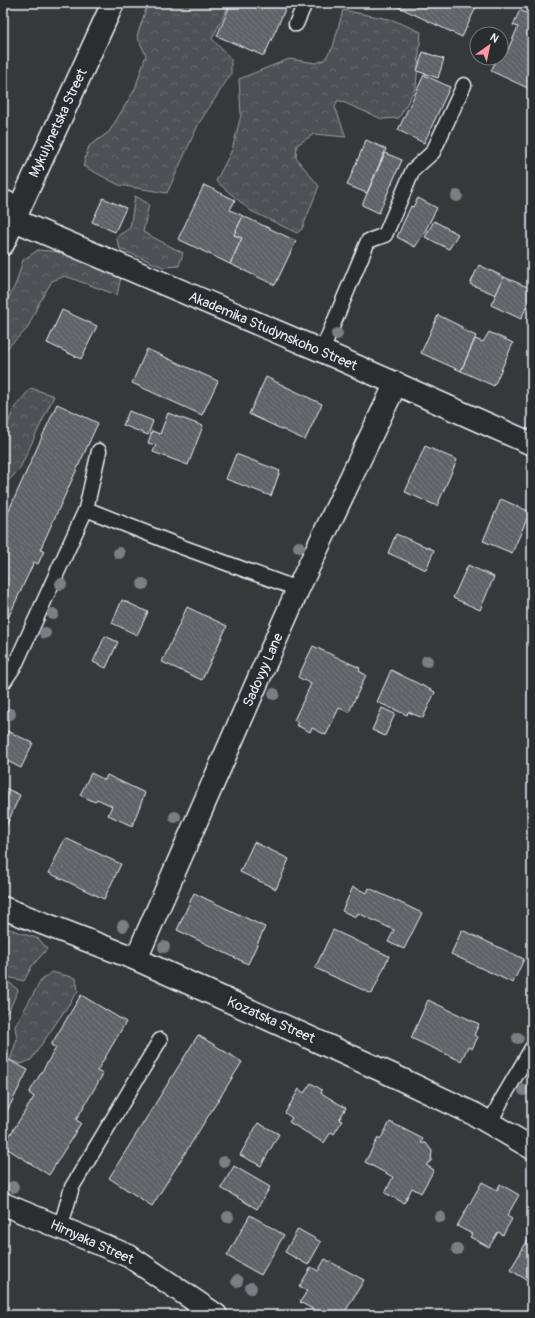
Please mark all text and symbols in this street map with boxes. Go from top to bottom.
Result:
north arrow [469,26,509,66]
text: N [488,31,501,46]
street label: Mykulynetska Street [25,65,91,180]
street label: Akademika Studynskoho Street [186,288,360,374]
street label: Sadovyy Lane [239,630,287,709]
street label: Kozatska Street [224,993,318,1047]
street label: Hirnyaka Street [48,1216,137,1268]

